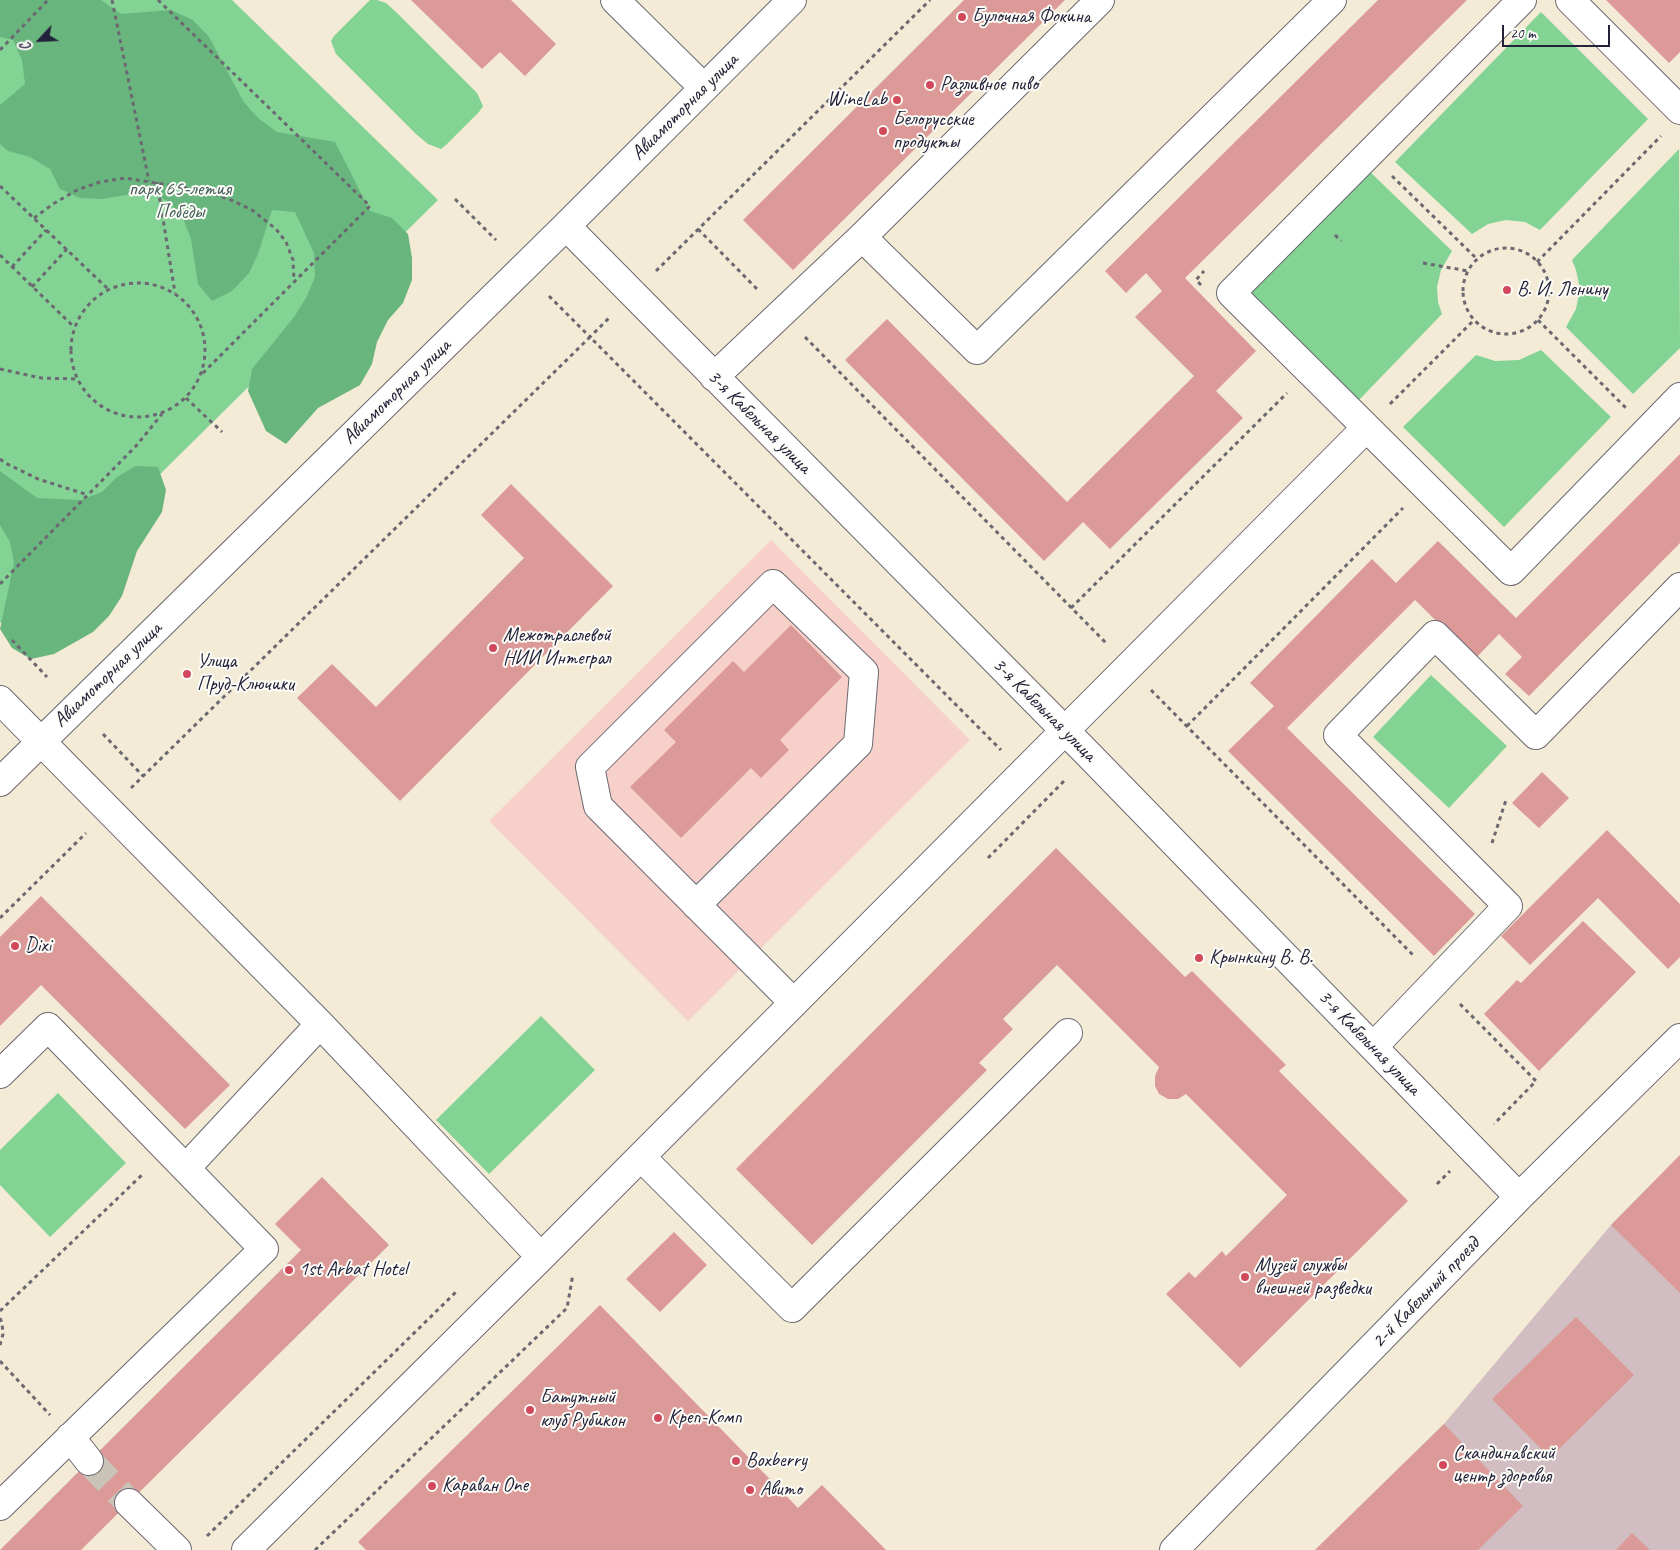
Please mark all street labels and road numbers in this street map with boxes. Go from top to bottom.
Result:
street label: Авиамоторная улица [627,49,743,165]
street label: Авиамоторная улица [338,334,456,450]
street label: 3-я Кабельная улица [702,365,816,479]
street label: Авиамоторная улица [49,617,167,733]
street label: 3-я Кабельная улица [987,653,1101,767]
street label: 3-я Кабельная улица [1313,985,1425,1101]
street label: 2-й Кабельный проезд [1367,1233,1485,1353]

